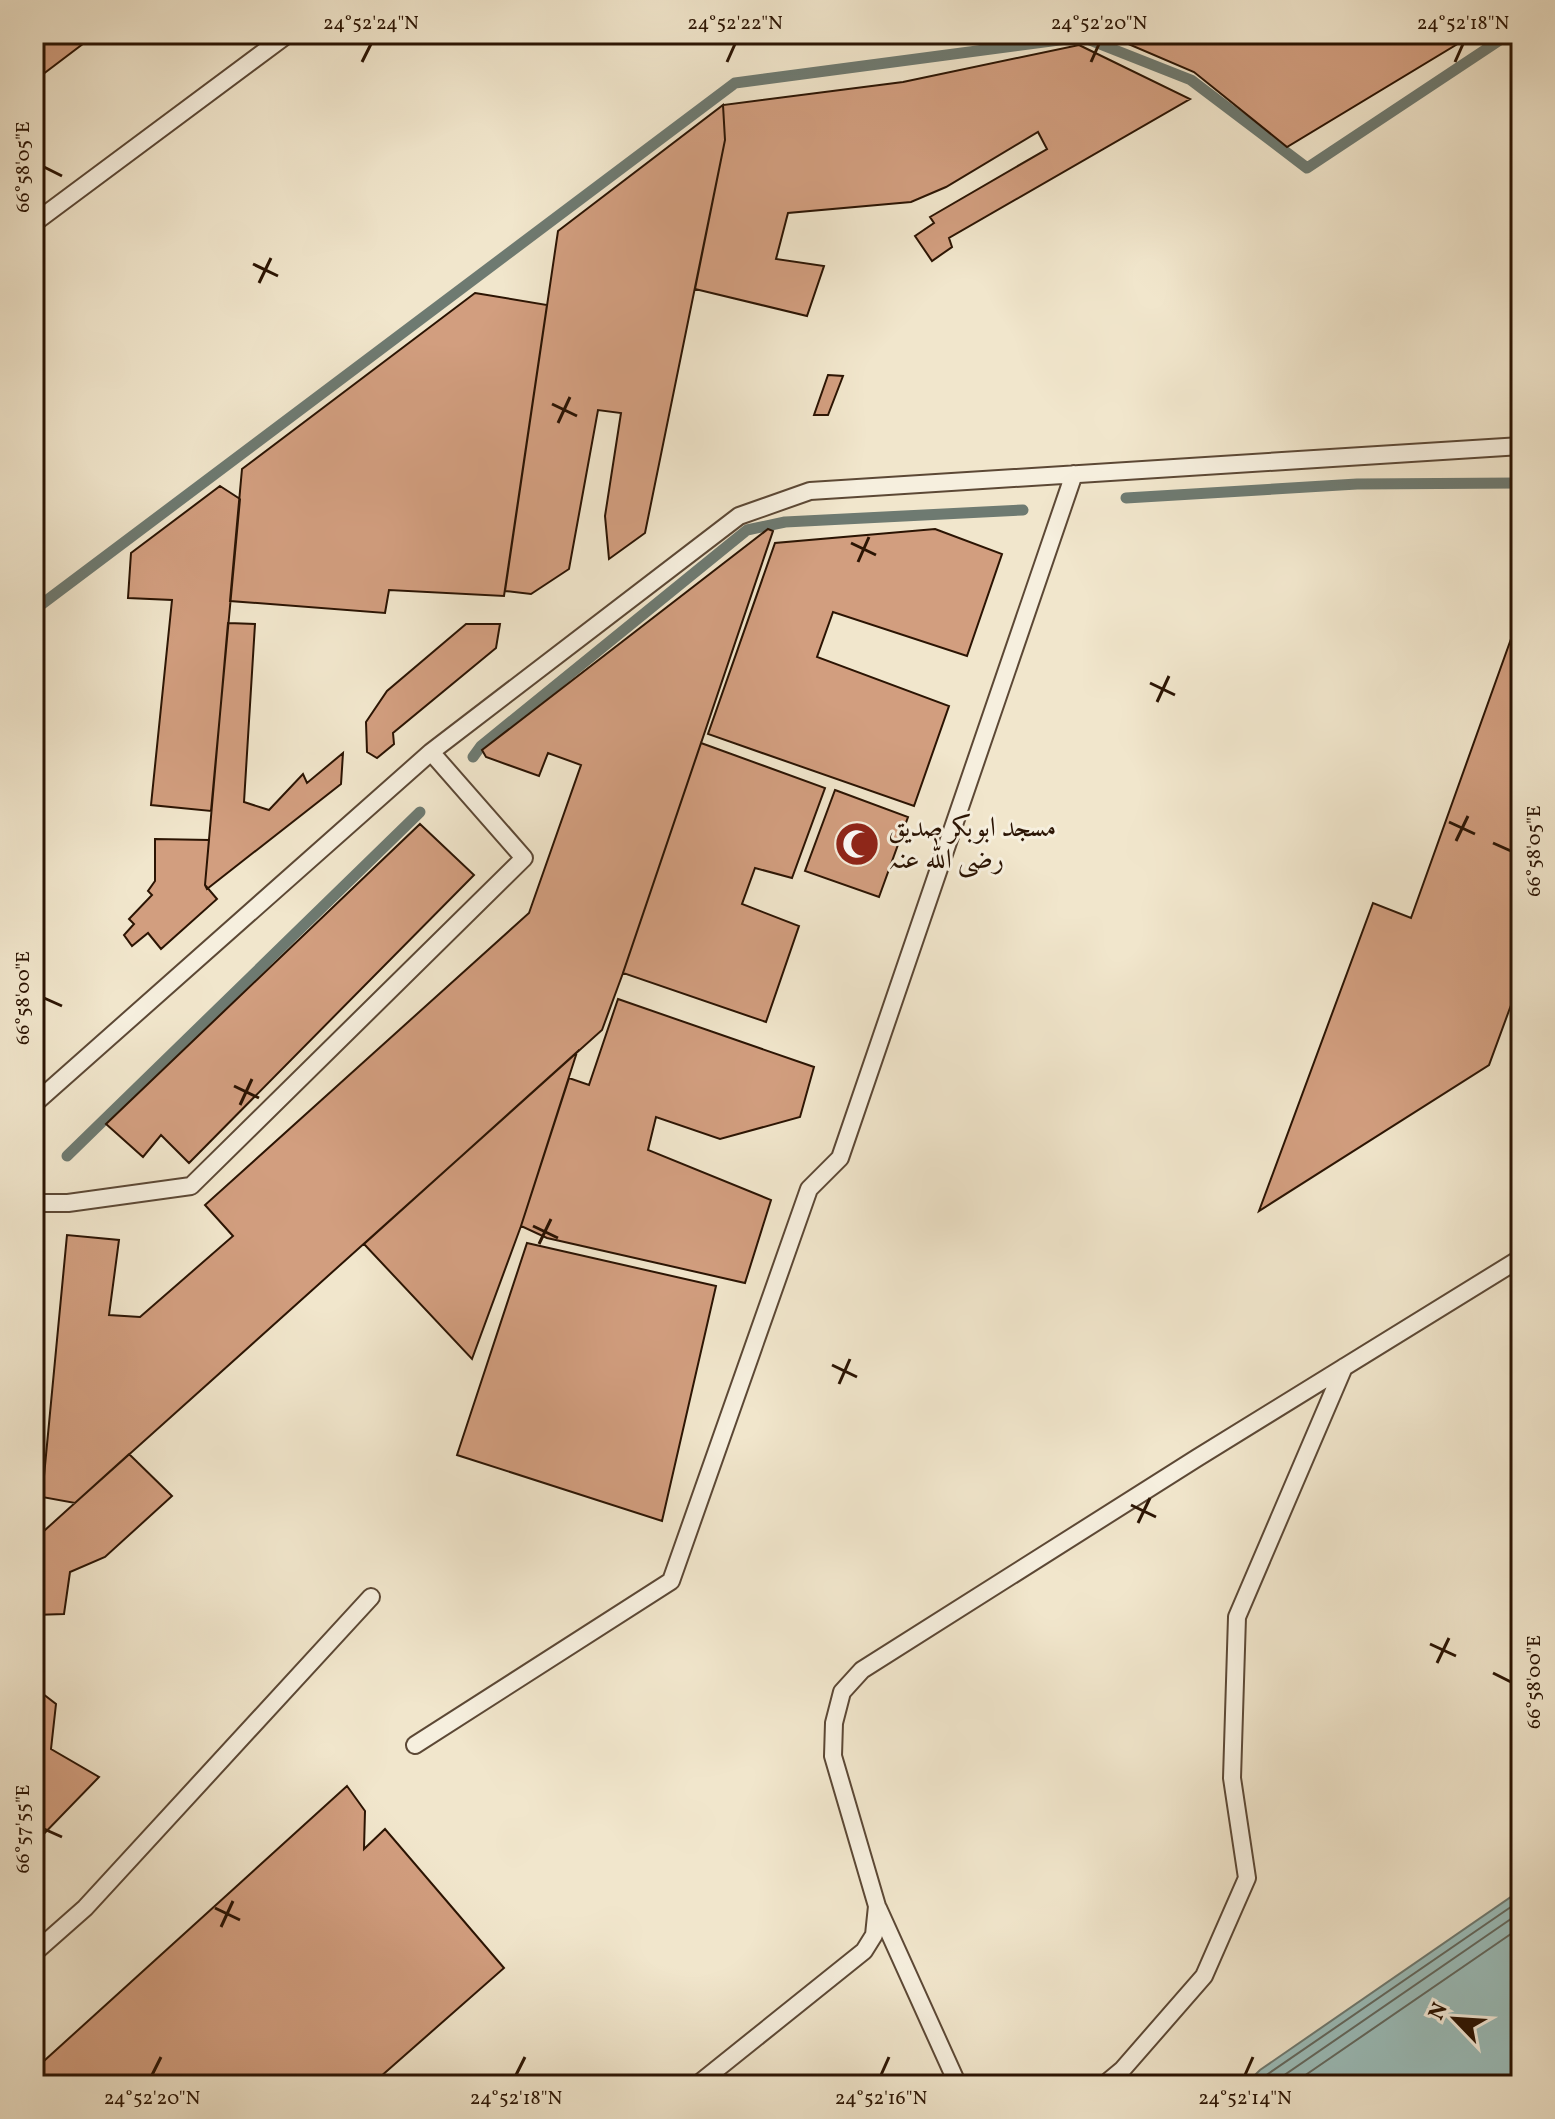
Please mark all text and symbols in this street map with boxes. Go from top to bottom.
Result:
text: 24°52'24"N [323,10,419,38]
text: 24°52'22"N [687,10,783,38]
text: 24°52'20"N [1051,10,1147,38]
text: 24°52'18"N [1417,10,1509,38]
text: 66°58'05"E [10,121,38,213]
text: 66°58'05"E [1521,805,1549,897]
place label: مسجد ابوبکر صدیق رضی اللہ عنہ [888,809,1056,880]
mosque icon: مسجد ابوبکر صدیق رضی اللہ عنہ [833,820,881,868]
text: 66°58'00"E [10,951,38,1045]
text: 66°58'00"E [1521,1635,1549,1729]
text: 66°57'55"E [10,1784,38,1874]
north arrow [1415,1979,1495,2059]
text: N [1422,1998,1457,2025]
text: 24°52'20"N [104,2085,200,2113]
text: 24°52'18"N [470,2085,562,2113]
text: 24°52'16"N [835,2085,927,2113]
text: 24°52'14"N [1198,2085,1292,2113]

